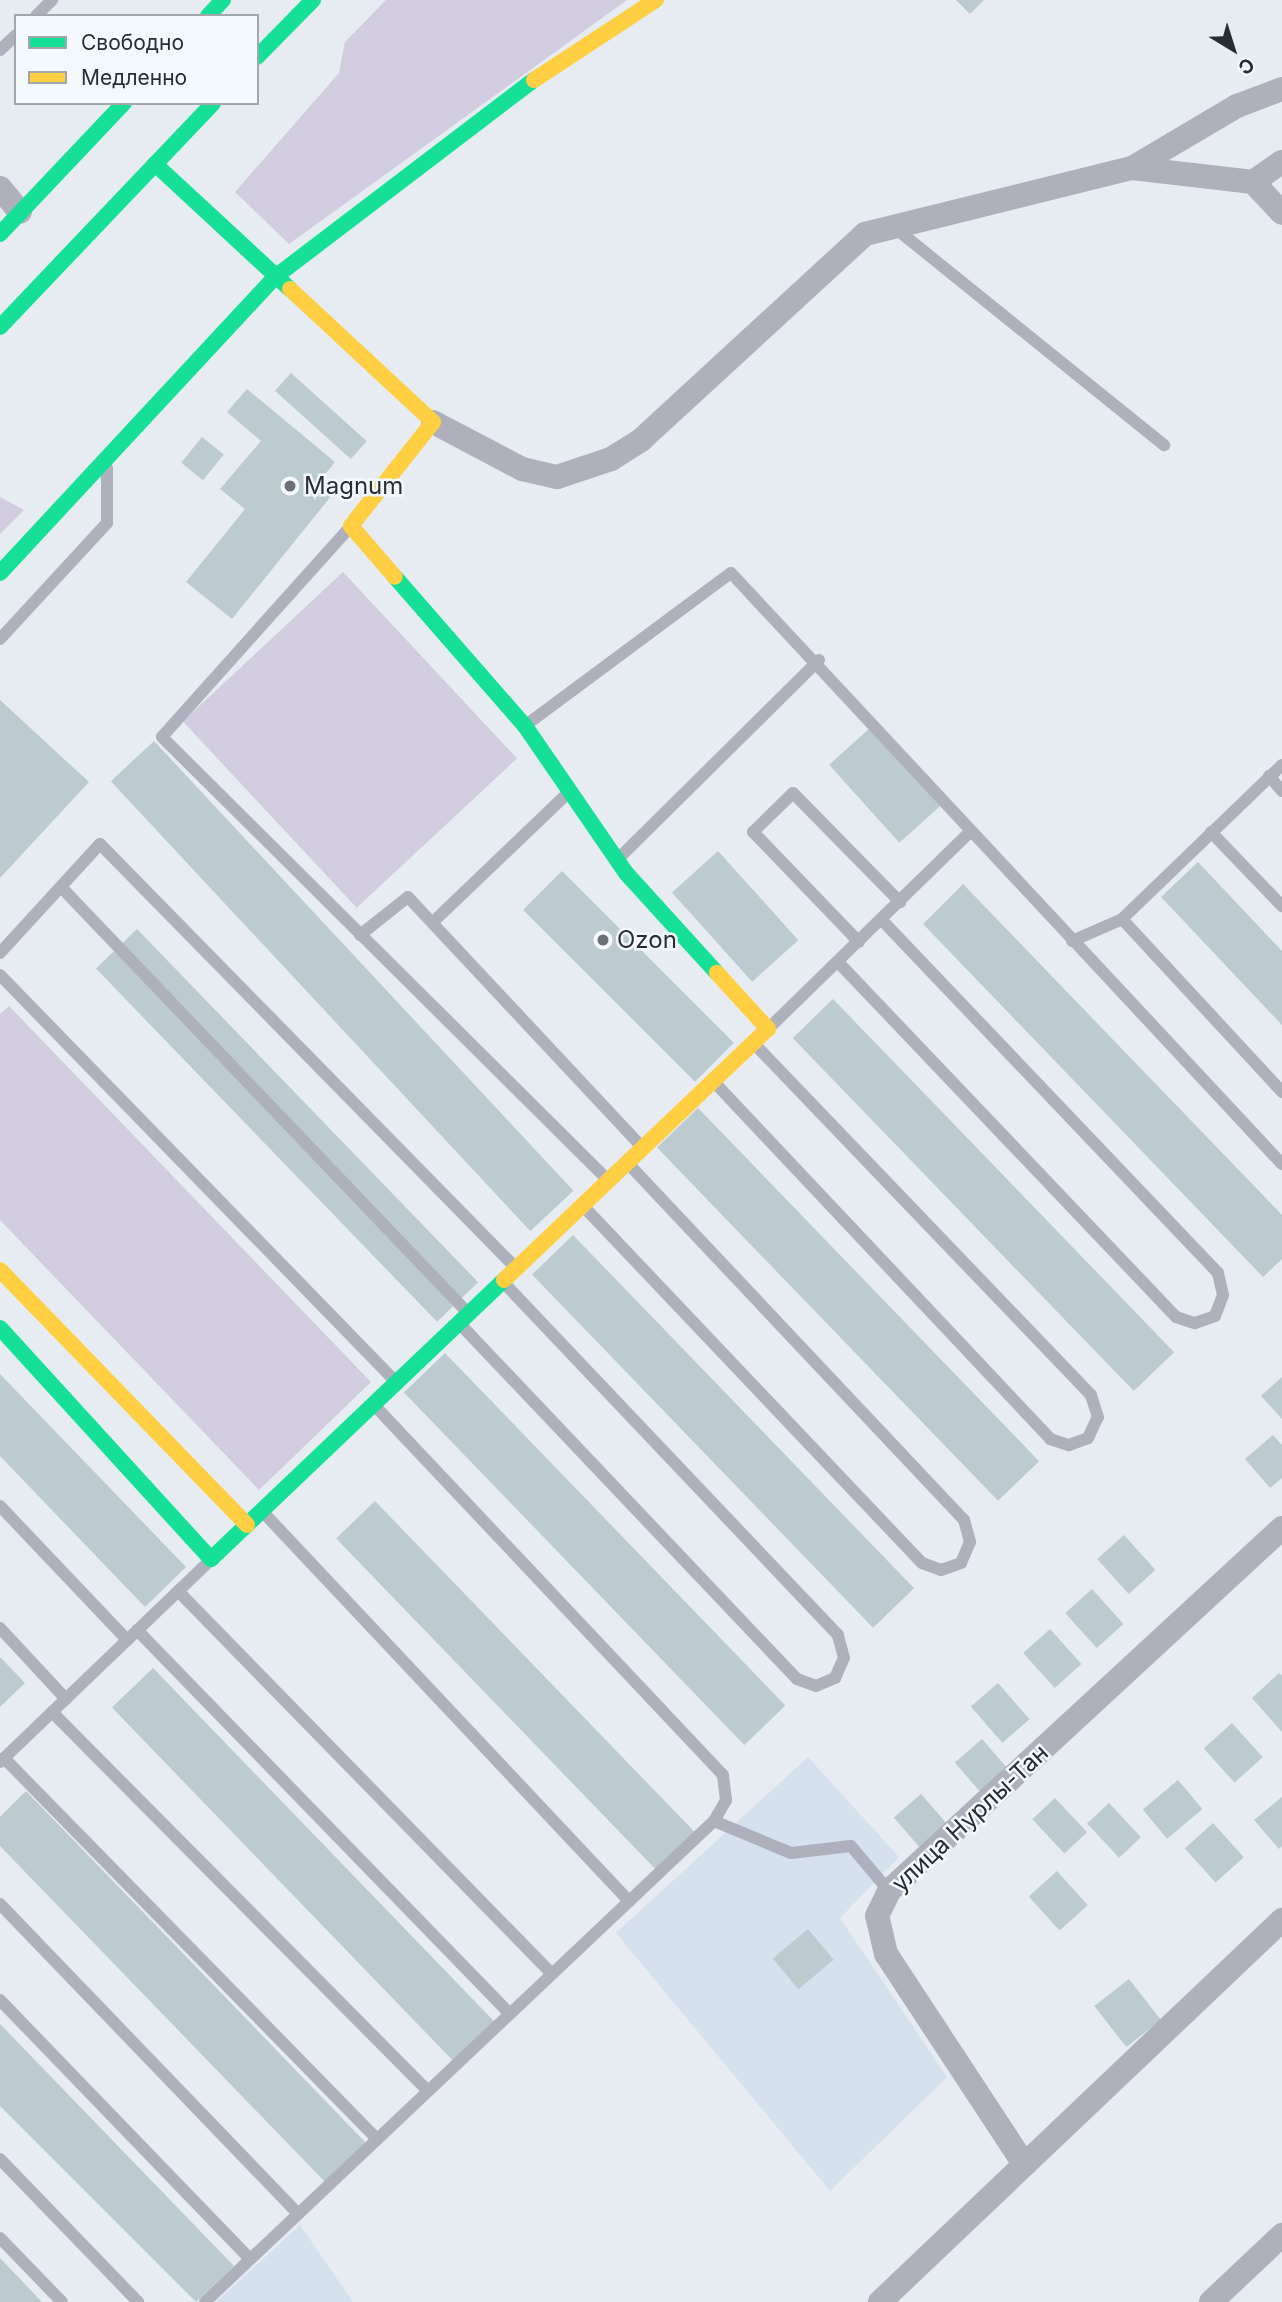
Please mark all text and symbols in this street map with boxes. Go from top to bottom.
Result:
legend [14,14,259,105]
north arrow [1198,14,1268,84]
text: Свободно [81,30,184,55]
text: С [1234,53,1259,79]
text: Медленно [81,65,187,90]
place label: Magnum [304,472,403,500]
marker: Magnum [282,478,298,494]
place label: Ozon [617,926,677,954]
marker: Ozon [595,932,611,948]
street label: улица Нурлы-Тан [886,1738,1054,1898]

